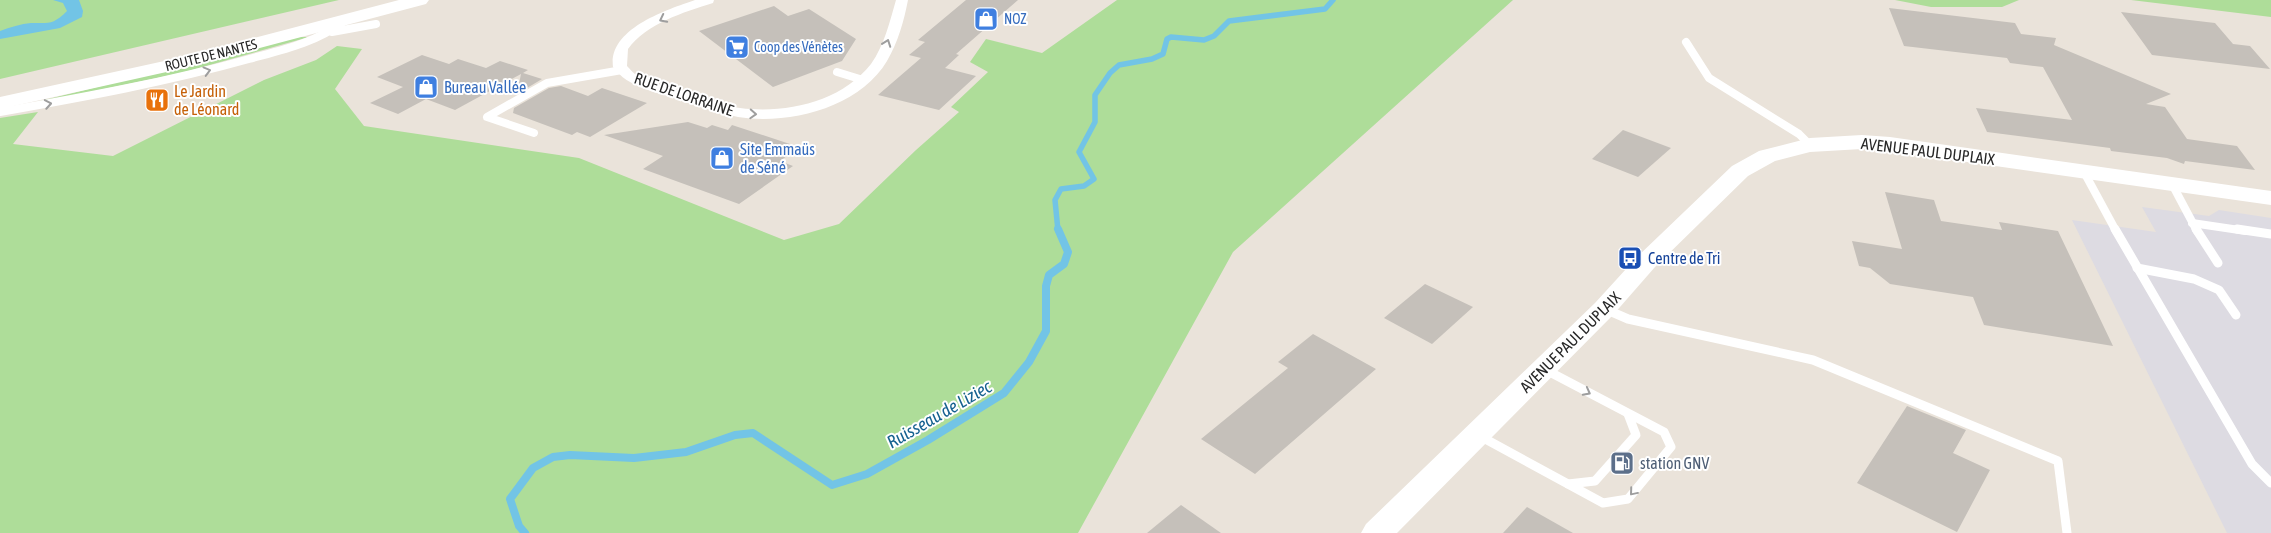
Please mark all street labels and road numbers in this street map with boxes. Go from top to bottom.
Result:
street label: ROUTE DE NANTES [163,36,259,74]
street label: RUE DE LORRAINE [632,69,736,119]
street label: AVENUE PAUL DUPLAIX [1860,134,1997,168]
street label: AVENUE PAUL DUPLAIX [1516,288,1624,396]

